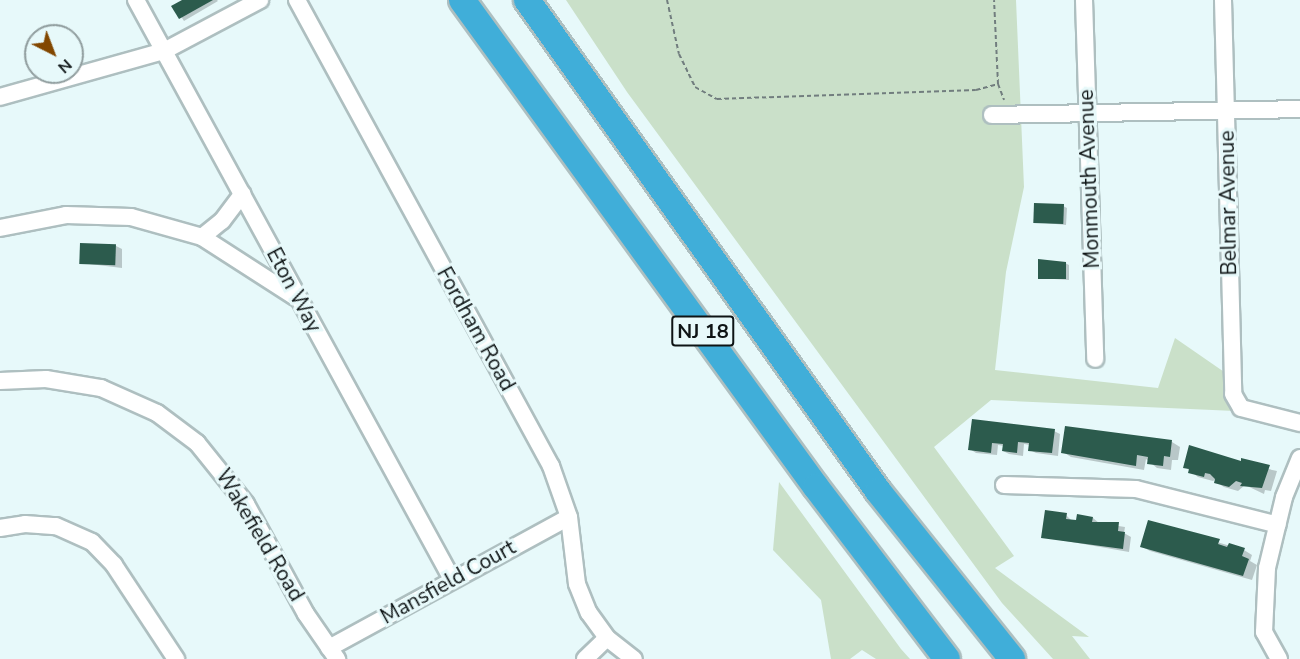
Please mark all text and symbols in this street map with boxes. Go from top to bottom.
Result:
north arrow [24,24,84,84]
text: N [53,54,77,78]
street label: Monmouth Avenue [1073,89,1105,269]
street label: Belmar Avenue [1214,130,1242,276]
street label: Eton Way [261,243,327,337]
street label: Fordham Road [432,263,520,395]
road number: NJ 18 [670,314,736,348]
street label: Wakefield Road [211,464,309,606]
street label: Mansfield Court [376,535,520,629]

